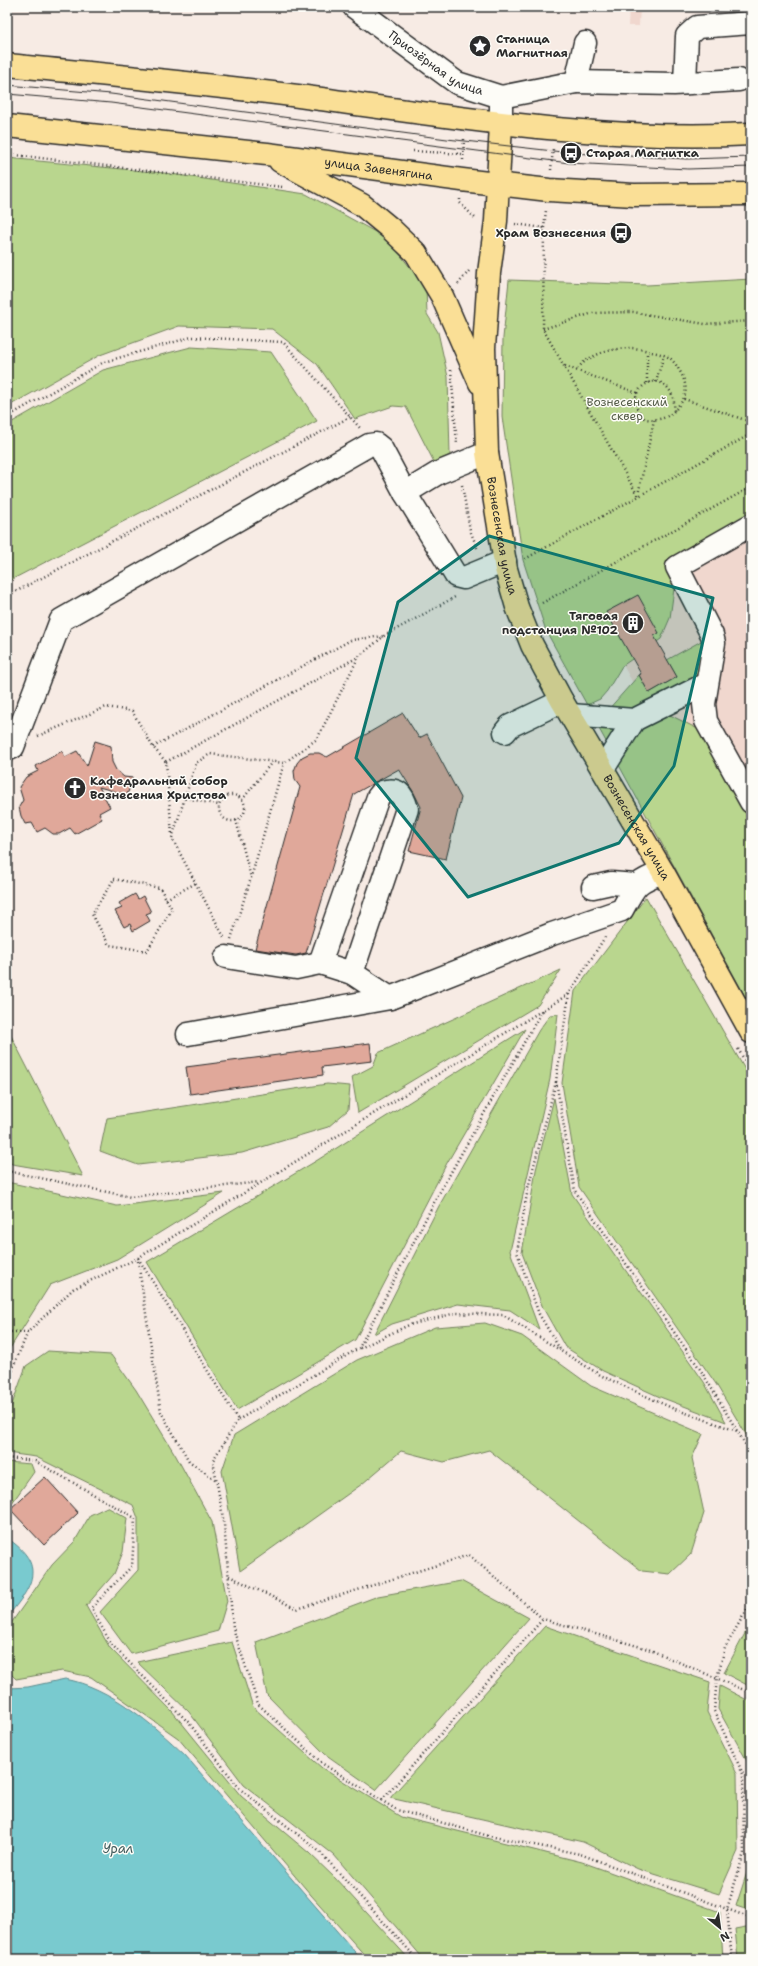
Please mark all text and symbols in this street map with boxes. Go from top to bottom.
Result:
street label: Приозёрная улица [385,27,486,99]
place label: Станица Магнитная [496,31,568,61]
place icon: Станица Магнитная [467,33,493,59]
bus stop icon: Старая Магнитка [558,140,584,166]
place label: Старая Магнитка [586,145,700,161]
street label: улица Завенягина [323,154,434,184]
bus stop icon: Храм Вознесения [608,220,634,246]
place label: Храм Вознесения [496,225,606,241]
park label: Вознесенский cквер [586,394,668,424]
street label: Вознесенская улица [483,476,521,597]
place label: Тяговая подстанция №102 [502,608,619,638]
building icon: Тяговая подстанция №102 [620,610,646,636]
street label: Вознесенская улица [599,772,674,883]
place label: Кафедральный собор Вознесения Христова [90,773,228,803]
church icon: Кафедральный собор Вознесения Христова [62,775,88,801]
water label: Урал [103,1840,133,1857]
north arrow [700,1908,740,1948]
text: N [717,1928,732,1945]

